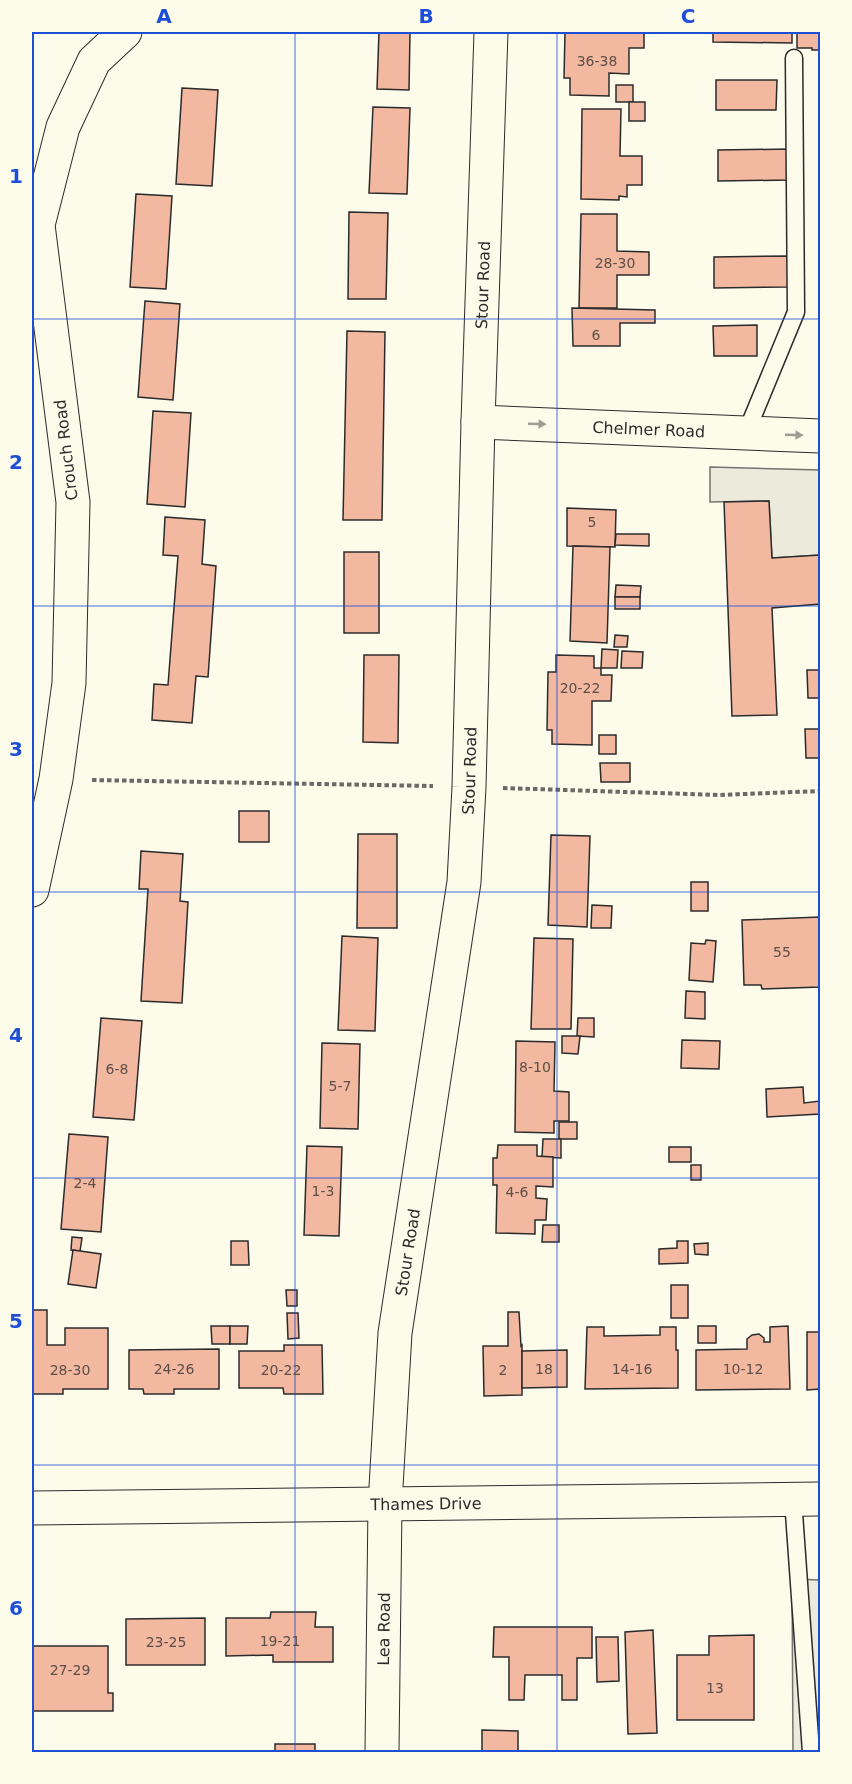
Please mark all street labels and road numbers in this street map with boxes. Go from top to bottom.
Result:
street label: Stour Road [472,240,494,329]
street label: Crouch Road [50,398,82,502]
street label: Chelmer Road [592,417,706,441]
street label: Stour Road [458,726,480,815]
street label: Stour Road [391,1207,423,1297]
street label: Thames Drive [369,1493,482,1514]
street label: Lea Road [374,1592,393,1666]

